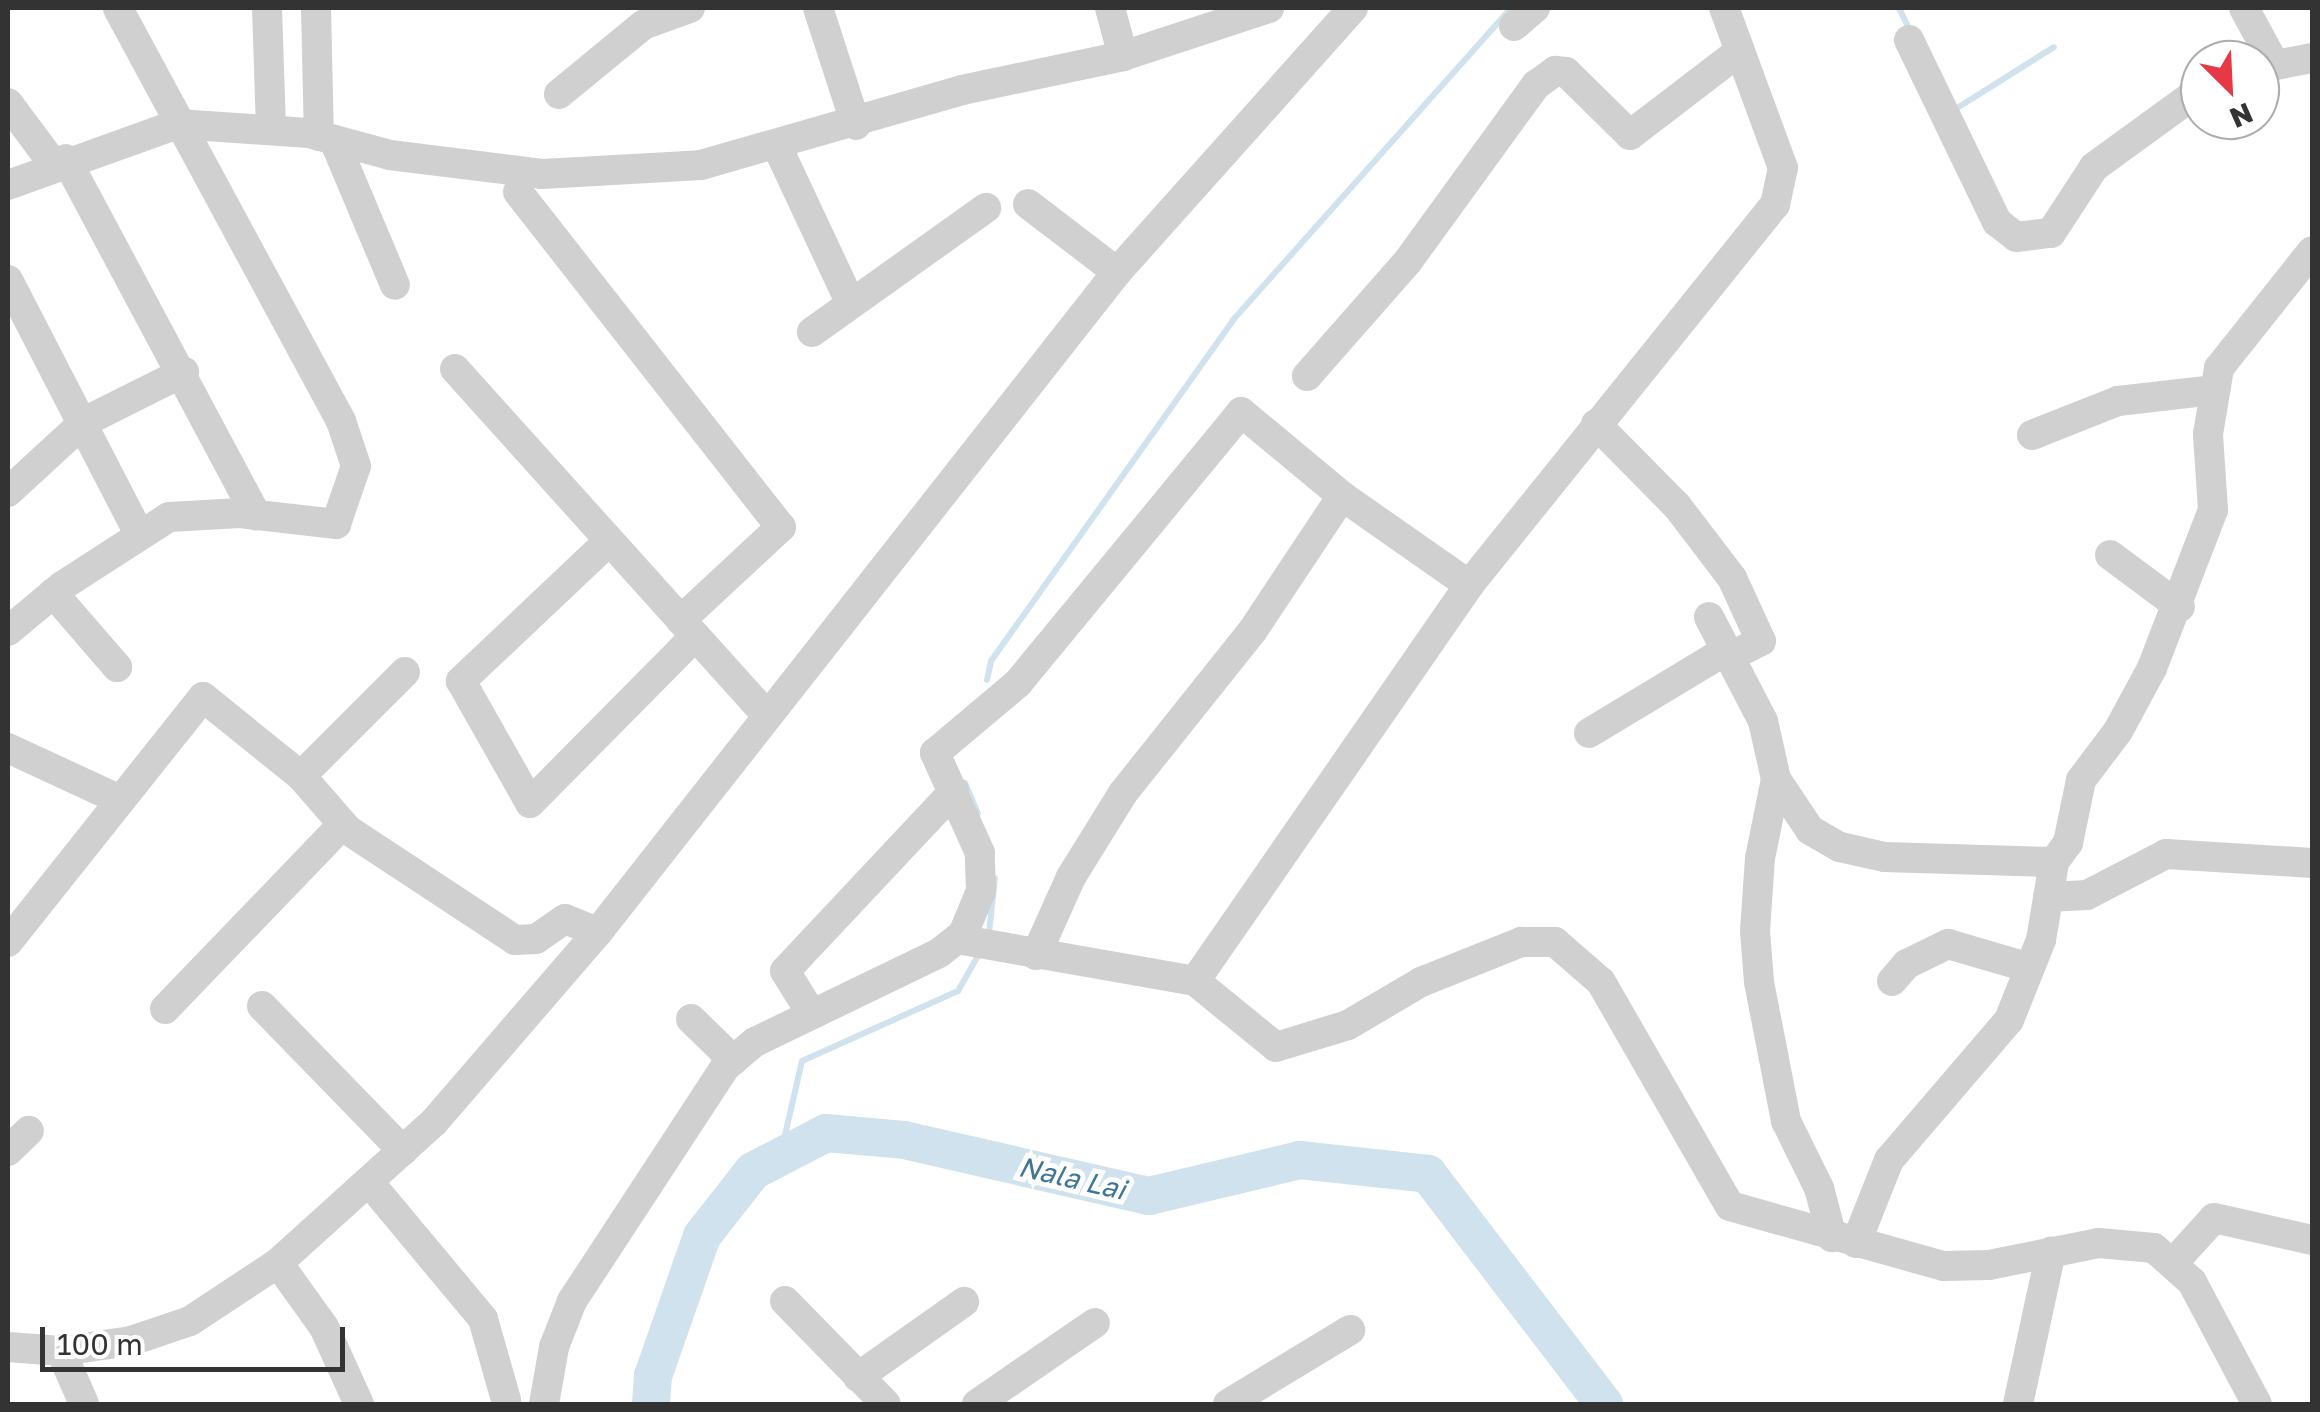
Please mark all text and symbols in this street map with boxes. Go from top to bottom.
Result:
north arrow [2180,40,2280,140]
text: N [2225,97,2258,135]
water label: Nala Lai [1015,1149,1129,1207]
scale bar [45,1307,350,1369]
text: 100 m [57,1326,143,1362]

